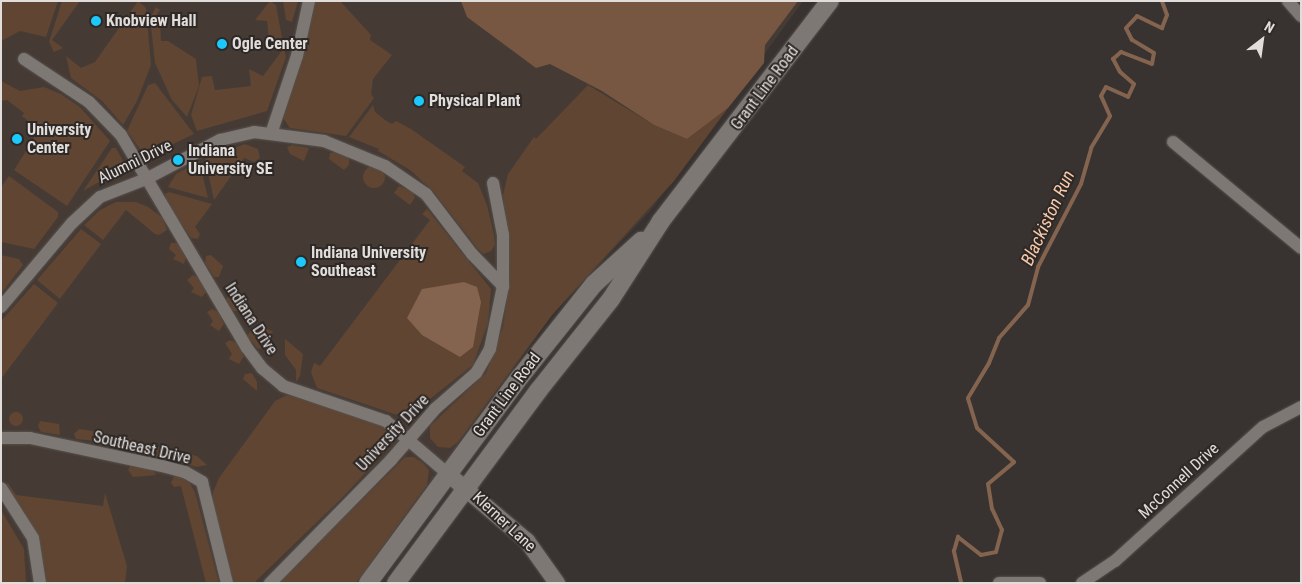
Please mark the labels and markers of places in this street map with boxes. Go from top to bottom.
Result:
place label: Knobview Hall [106,11,197,31]
marker: Knobview Hall [90,15,102,27]
place label: Ogle Center [232,34,308,54]
marker: Ogle Center [216,38,228,50]
place label: Physical Plant [429,91,520,111]
marker: Physical Plant [413,95,425,107]
place label: University Center [27,120,91,158]
marker: University Center [11,133,23,145]
place label: Indiana University SE [188,141,273,179]
marker: Indiana University SE [172,154,184,166]
place label: Indiana University Southeast [311,243,426,281]
marker: Indiana University Southeast [295,256,307,268]

